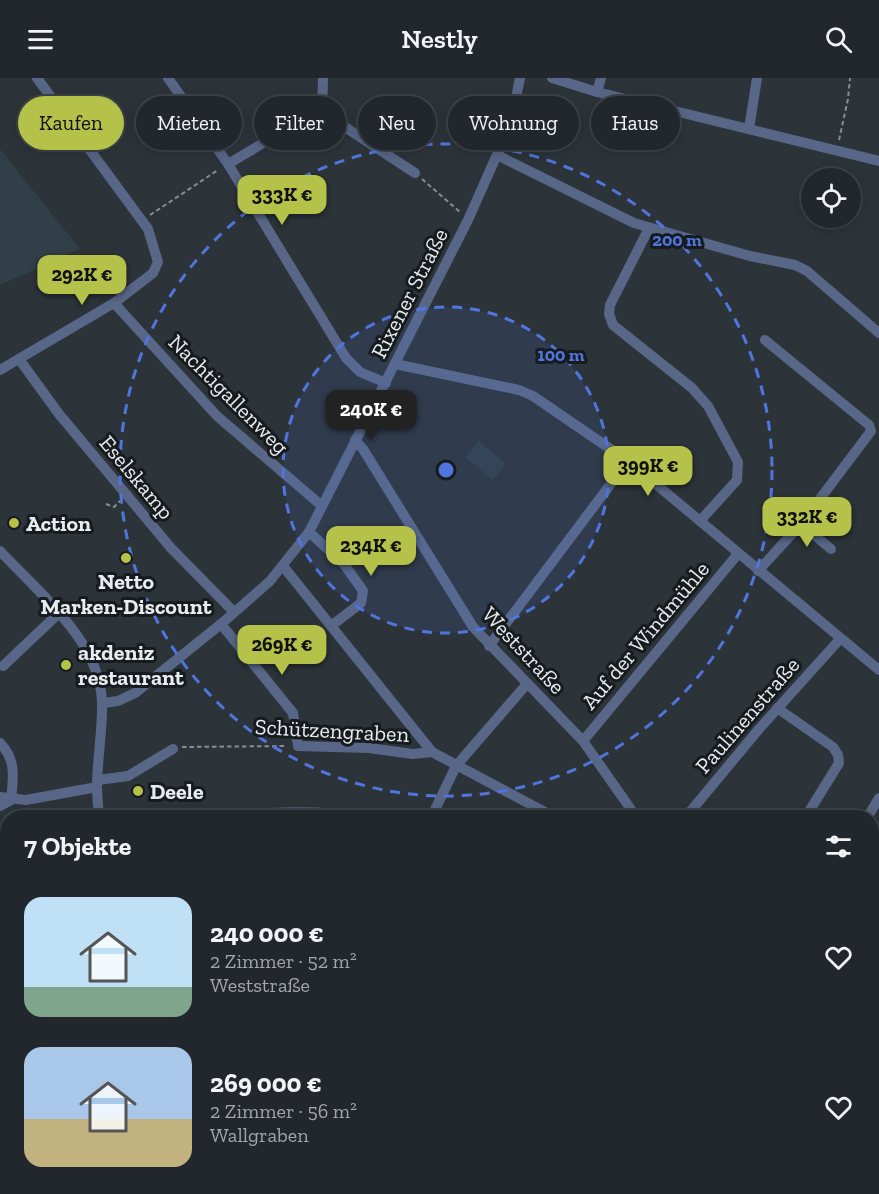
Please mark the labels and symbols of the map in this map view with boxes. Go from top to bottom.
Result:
pin: 333K € [233,175,331,226]
street label: Rixener Straße [365,224,454,363]
text: 200 m [652,229,702,251]
pin: 292K € [33,255,131,306]
street label: Nachtigallenweg [163,329,294,460]
text: 100 m [537,344,585,366]
pin: 240K € [322,390,420,441]
street label: Eselskamp [94,430,180,525]
pin: 399K € [599,446,697,497]
centre of rings [436,460,456,480]
pin: 332K € [758,497,856,548]
place label: Action [26,510,91,537]
marker: Action [7,516,21,530]
pin: 234K € [322,526,420,577]
marker: Netto Marken-Discount [119,551,133,565]
street label: Auf der Windmühle [576,556,715,715]
place label: Netto Marken-Discount [40,568,212,620]
street label: Weststraße [476,601,571,700]
pin: 269K € [233,625,331,676]
place label: akdeniz restaurant [78,639,184,691]
street label: Paulinenstraße [689,652,805,779]
marker: akdeniz restaurant [59,658,73,672]
street label: Schützengraben [254,713,410,748]
place label: Deele [150,778,204,805]
marker: Deele [131,784,145,798]

